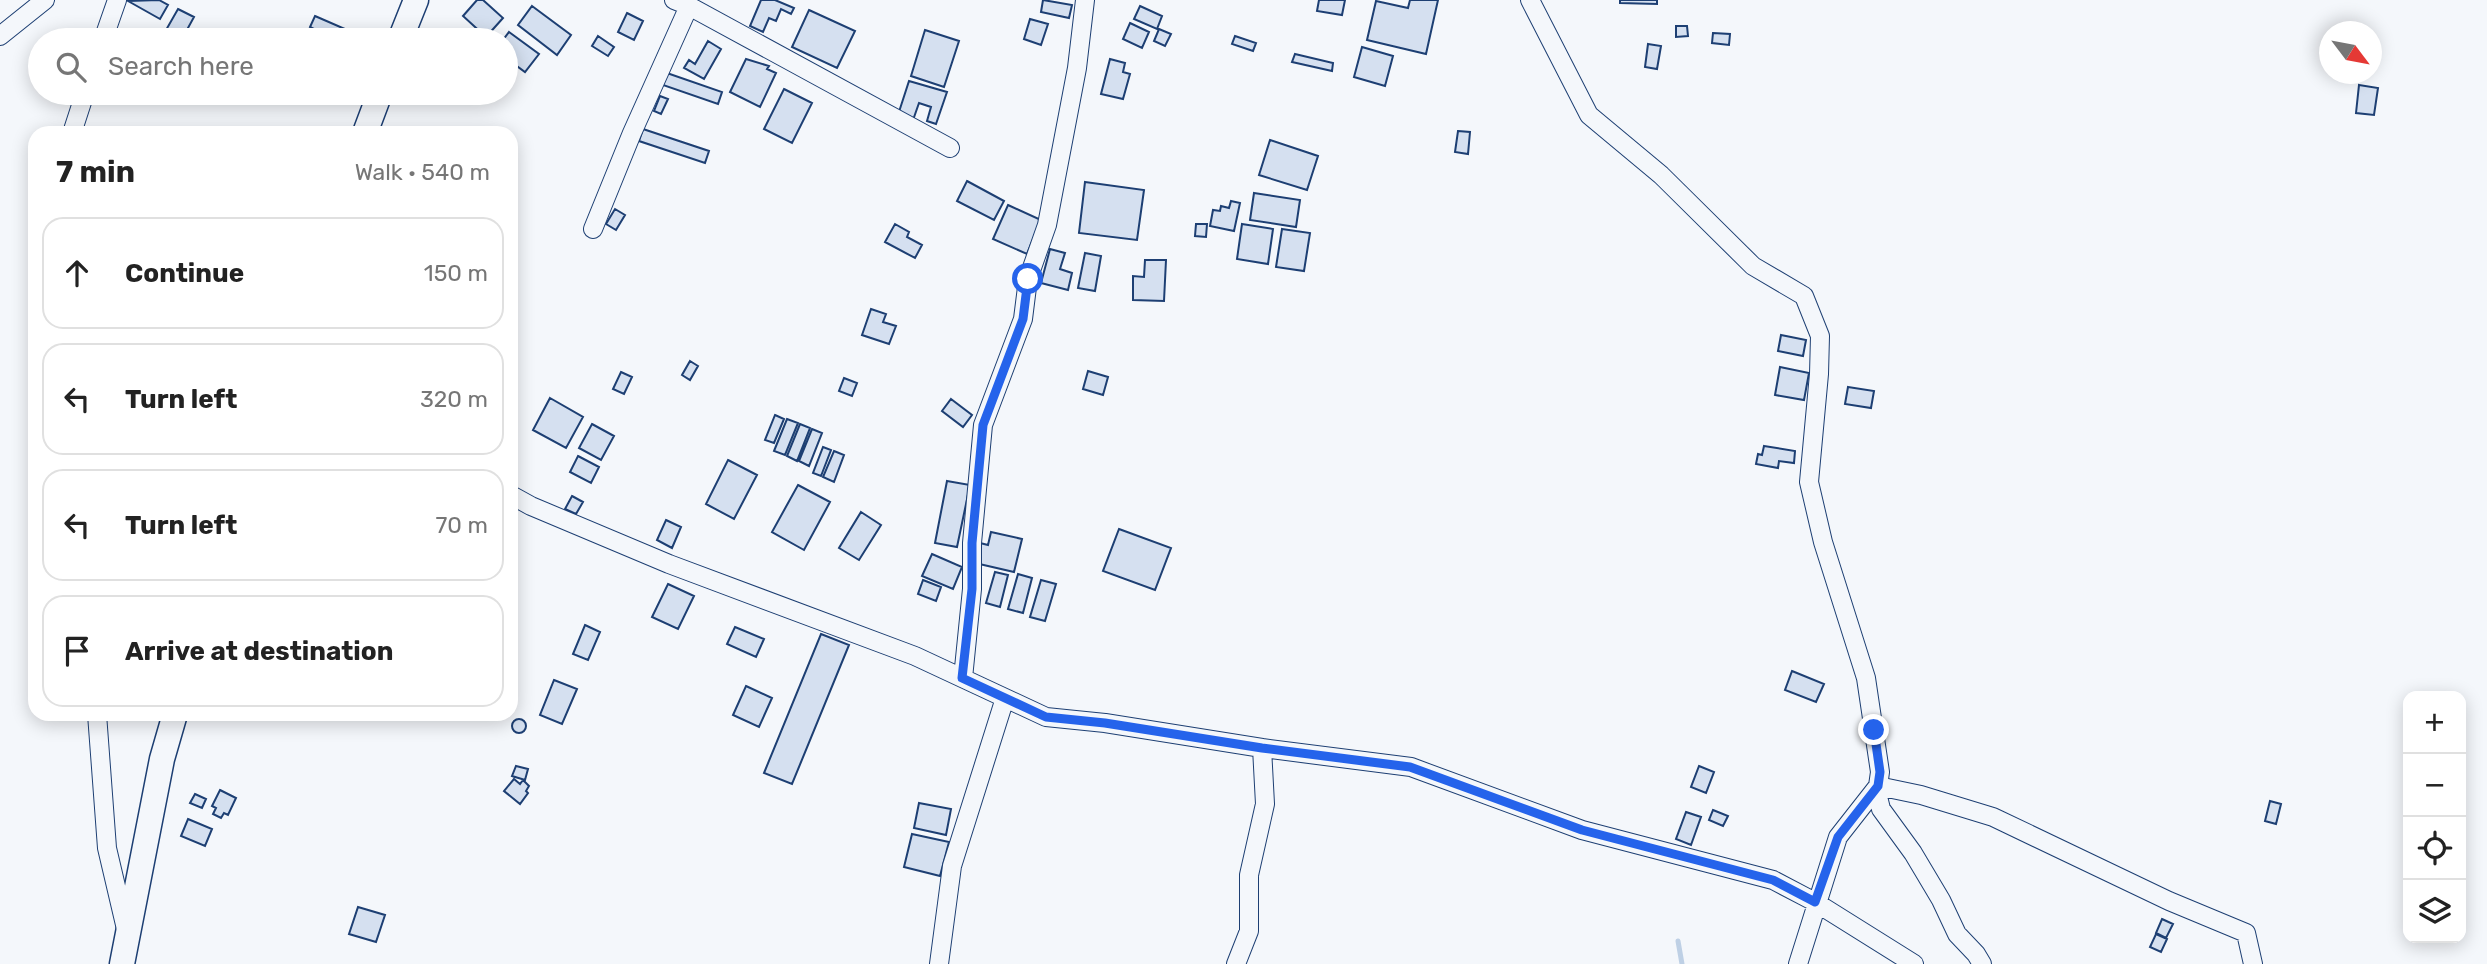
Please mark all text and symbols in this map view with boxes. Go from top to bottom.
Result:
north arrow [2319,21,2382,84]
search box [28,28,518,105]
icon: search [52,48,90,86]
text: Search here [108,51,254,82]
text: 7 min [56,154,135,190]
text: Walk · 540 m [355,158,490,186]
icon: ahead [58,254,96,292]
text: Continue [125,258,244,289]
text: 150 m [424,259,488,287]
route start [1012,263,1043,294]
icon: left [58,380,96,418]
text: Turn left [125,384,237,415]
text: 320 m [420,385,488,413]
icon: left [58,506,96,544]
text: Turn left [125,510,237,541]
text: 70 m [436,511,488,539]
icon: arrive [58,632,96,670]
text: Arrive at destination [125,636,393,667]
map controls [2403,691,2466,943]
button: + [2403,691,2466,754]
route end [1858,714,1889,745]
button: − [2403,754,2466,817]
button: locate [2403,817,2466,880]
button: layers [2403,880,2466,943]

